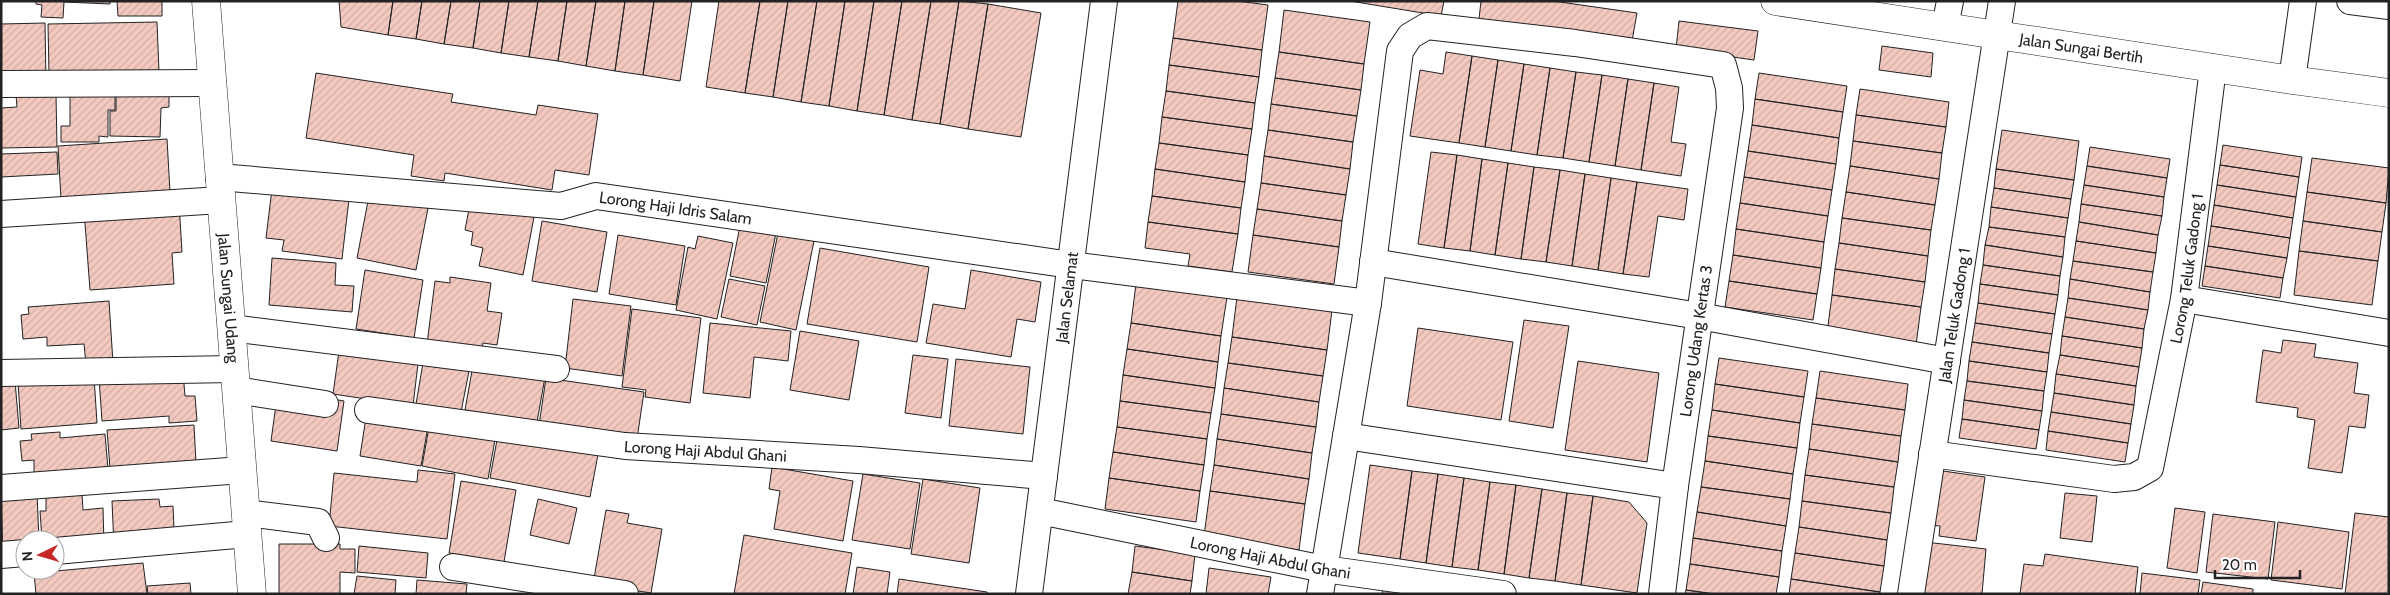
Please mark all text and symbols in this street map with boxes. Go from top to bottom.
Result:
street label: Jalan Sungai Bertih [2017,29,2145,67]
street label: Lorong Haji Idris Salam [598,187,753,228]
street label: Lorong Teluk Gadong 1 [2166,193,2207,345]
street label: Jalan Sungai Udang [214,232,244,365]
street label: Jalan Teluk Gadong 1 [1934,247,1973,385]
street label: Jalan Selamat [1051,250,1082,345]
street label: Lorong Udang Kertas 3 [1676,264,1716,418]
street label: Lorong Haji Abdul Ghani [623,436,787,465]
north arrow [15,530,65,580]
street label: Lorong Haji Abdul Ghani [1189,532,1352,582]
scale bar [2215,548,2300,580]
text: N [18,550,36,562]
text: 20 m [2222,556,2257,574]

